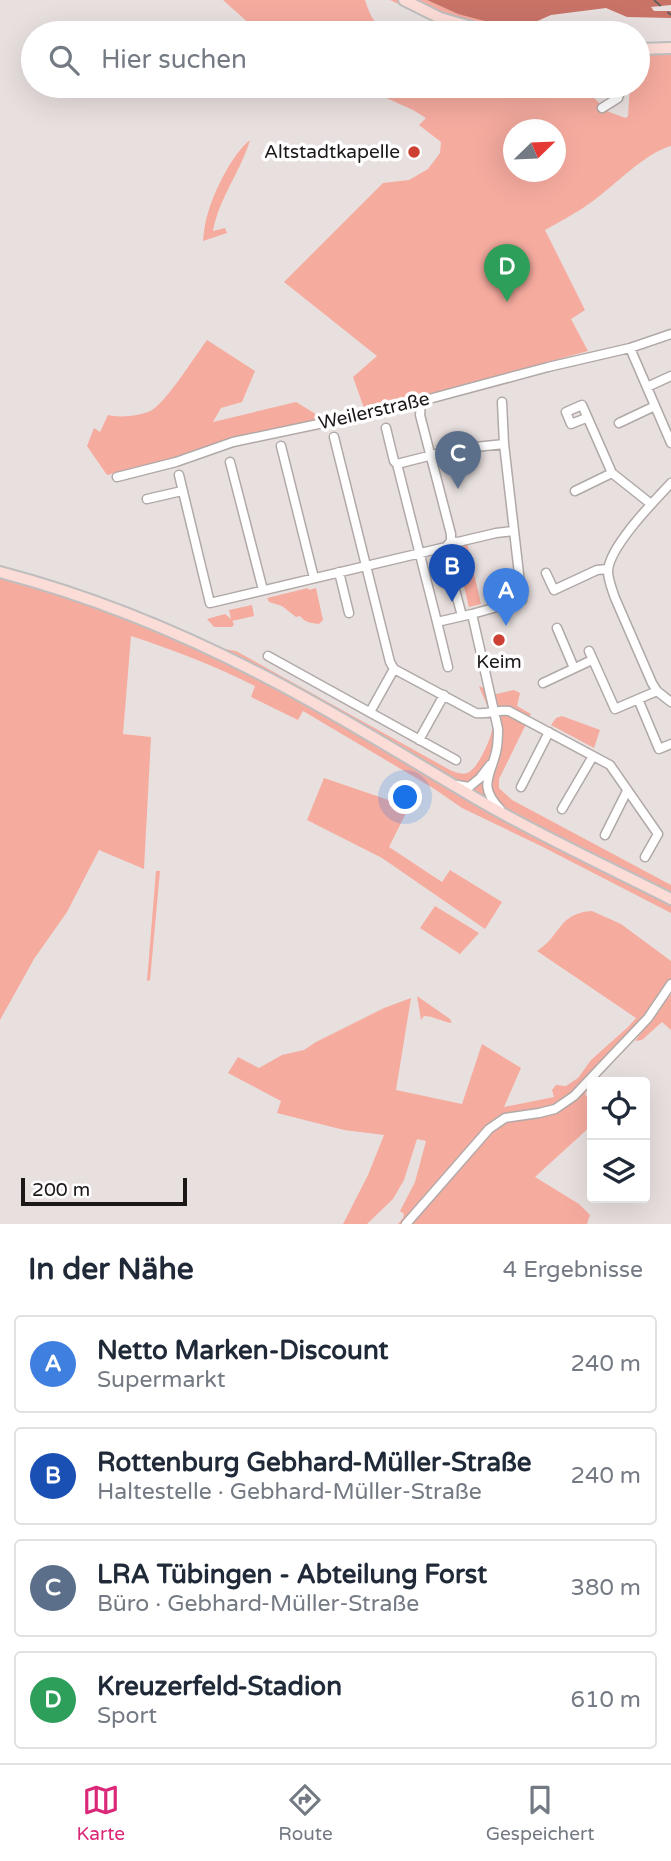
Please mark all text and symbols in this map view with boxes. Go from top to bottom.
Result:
search box [21,21,650,98]
icon: search [45,41,83,79]
text: Hier suchen [101,44,247,75]
north arrow [503,119,566,182]
place label: Altstadtkapelle [264,141,400,163]
marker: Altstadtkapelle [406,144,422,160]
pin: D [484,244,530,302]
street label: Weilerstraße [316,388,432,434]
pin: C [435,431,481,489]
pin: B [429,544,475,602]
pin: A [483,568,529,626]
marker: Keim [491,632,507,648]
place label: Keim [476,651,522,673]
your location [388,780,422,814]
map controls [587,1077,650,1203]
button: locate [587,1077,650,1140]
button: layers [587,1140,650,1203]
scale bar [21,1175,187,1207]
text: 200 m [32,1179,90,1201]
text: In der Nähe [28,1251,194,1288]
text: 4 Ergebnisse [503,1256,643,1284]
text: Netto Marken-Discount [97,1335,388,1366]
text: A [44,1350,62,1378]
text: 240 m [571,1350,641,1378]
text: Supermarkt [97,1366,225,1394]
text: Rottenburg Gebhard-Müller-Straße [97,1447,532,1478]
text: B [45,1462,61,1490]
text: 240 m [571,1462,641,1490]
text: Haltestelle · Gebhard-Müller-Straße [97,1478,482,1506]
text: LRA Tübingen - Abteilung Forst [97,1559,487,1590]
text: C [45,1574,61,1602]
text: 380 m [571,1574,641,1602]
text: Büro · Gebhard-Müller-Straße [97,1590,419,1618]
text: Kreuzerfeld-Stadion [97,1671,342,1702]
text: D [44,1686,62,1714]
text: 610 m [571,1686,641,1714]
text: Sport [97,1702,157,1730]
tab: Karte [77,1781,125,1845]
tab: Route [278,1781,333,1845]
tab: Gespeichert [486,1781,594,1845]

